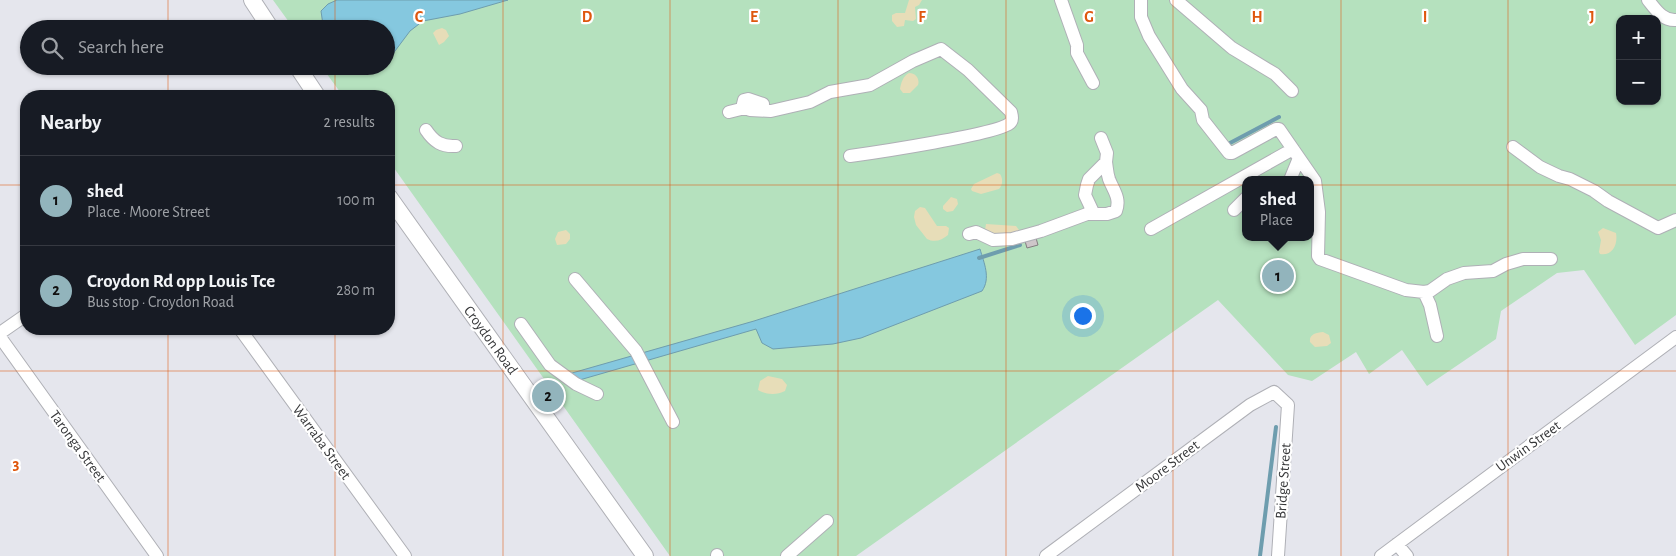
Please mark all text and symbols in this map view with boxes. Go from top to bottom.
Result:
text: C [415,9,424,25]
text: D [582,9,593,25]
text: E [750,9,758,25]
text: F [918,9,926,25]
text: G [1084,9,1094,25]
text: H [1251,9,1263,25]
text: I [1423,9,1427,25]
text: J [1589,9,1595,25]
map controls [1616,15,1661,105]
button: + [1616,15,1661,60]
search box [20,20,395,75]
icon: search [38,34,66,62]
text: Search here [78,38,164,57]
button: − [1616,60,1661,105]
text: Nearby [40,112,101,133]
text: 2 results [323,114,375,130]
popup [1242,176,1314,241]
text: shed [87,182,123,201]
text: shed [1260,190,1296,209]
text: 1 [53,192,59,208]
text: 100 m [337,192,375,208]
text: Place · Moore Street [87,204,210,220]
text: Place [1260,212,1293,228]
pin: 1 [1262,257,1294,295]
text: Croydon Rd opp Louis Tce [87,272,275,291]
text: 2 [52,282,60,298]
text: 280 m [336,282,375,298]
text: Bus stop · Croydon Road [87,294,234,310]
street label: Croydon Road [461,303,521,378]
your location [1070,303,1096,329]
pin: 2 [532,377,564,415]
street label: Warraba Street [290,402,354,483]
street label: Taronga Street [47,408,109,485]
street label: Unwin Street [1493,418,1564,475]
street label: Moore Street [1133,438,1202,495]
street label: Bridge Street [1273,442,1294,520]
text: 3 [13,456,20,472]

